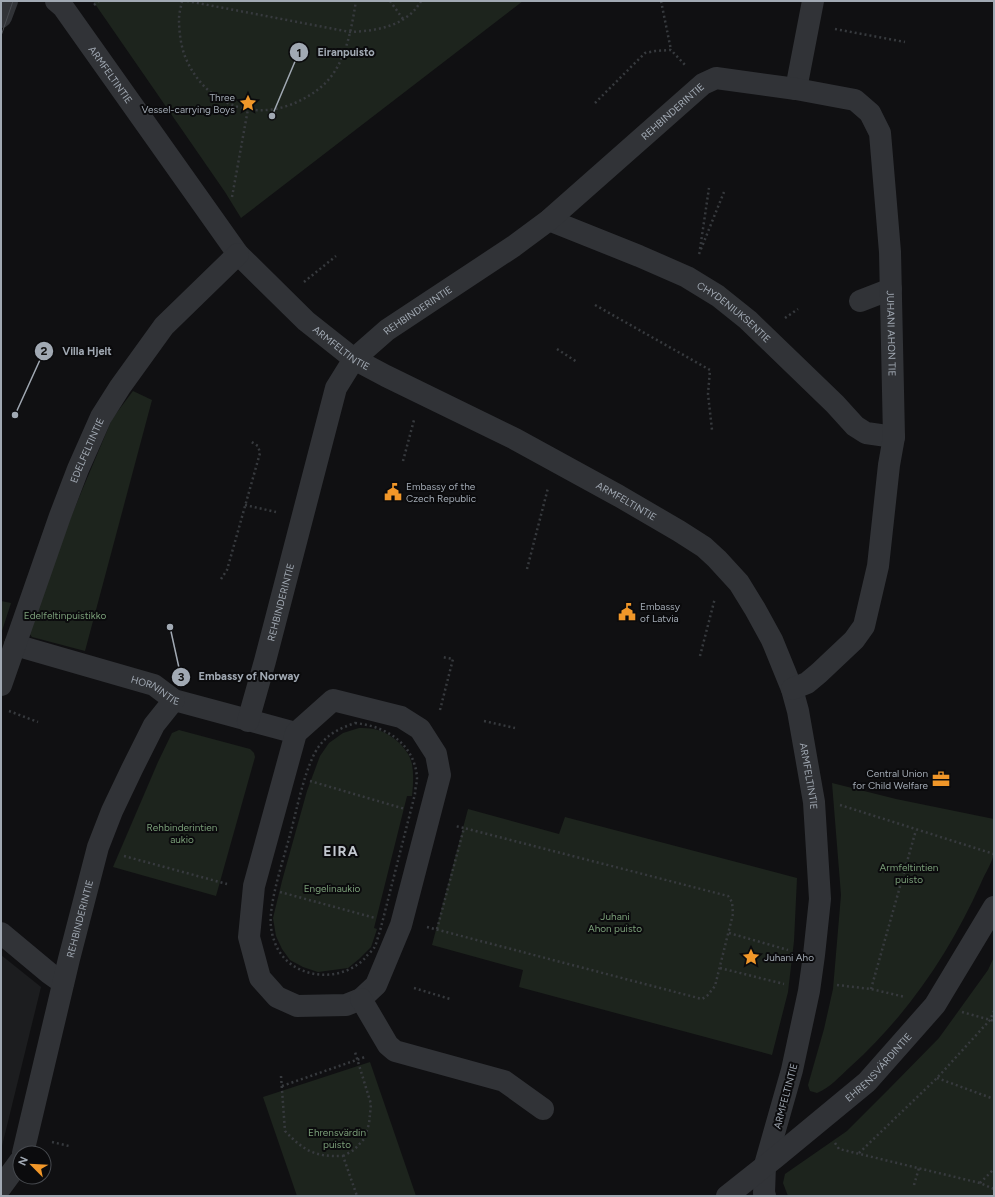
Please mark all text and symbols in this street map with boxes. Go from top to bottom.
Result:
callout: Eiranpuisto [289,41,382,64]
street label: ARMFELTINTIE [86,44,135,106]
text: 1 [296,46,302,60]
text: Eiranpuisto [317,46,375,59]
street label: REHBINDERINTIE [638,80,707,143]
place label: Three Vessel-carrying Boys [141,91,236,116]
place icon: Three Vessel-carrying Boys [238,93,258,113]
street label: CHYDENIUKSENTIE [694,279,773,346]
street label: REHBINDERINTIE [380,283,455,338]
street label: JUHANI AHON TIE [884,290,899,377]
street label: ARMFELTINTIE [310,323,372,373]
callout: Villa Hjelt [34,339,120,362]
text: 2 [41,344,48,358]
text: Villa Hjelt [62,345,112,358]
street label: EDELFELTINTIE [67,416,107,485]
street label: ARMFELTINTIE [594,479,659,524]
place label: Embassy of the Czech Republic [406,480,477,505]
public building icon: Embassy of the Czech Republic [383,482,403,502]
street label: REHBINDERINTIE [264,562,297,643]
place label: Embassy of Latvia [640,600,681,625]
public building icon: Embassy of Latvia [617,602,637,622]
park label: Edelfeltinpuistikko [24,609,106,622]
callout: Embassy of Norway [171,665,308,688]
text: 3 [178,670,185,684]
text: Embassy of Norway [198,670,300,683]
street label: HORNINTIE [129,673,181,708]
street label: ARMFELTINTIE [797,742,820,810]
place label: Central Union for Child Welfare [853,767,929,792]
office icon: Central Union for Child Welfare [931,769,951,789]
park label: Rehbinderintien aukio [147,821,218,846]
district label: EIRA [323,843,359,860]
park label: Armfeltintien puisto [880,861,939,886]
street label: REHBINDERINTIE [64,878,96,959]
park label: Engelinaukio [304,882,360,895]
park label: Juhani Ahon puisto [588,910,642,935]
place icon: Juhani Aho [741,947,761,967]
place label: Juhani Aho [764,951,814,964]
street label: EHRENSVÄRDINTIE [842,1030,915,1105]
street label: ARMFELTINTIE [770,1062,801,1130]
park label: Ehrensvärdin puisto [308,1126,366,1151]
north arrow [12,1145,52,1185]
text: N [16,1155,31,1168]

